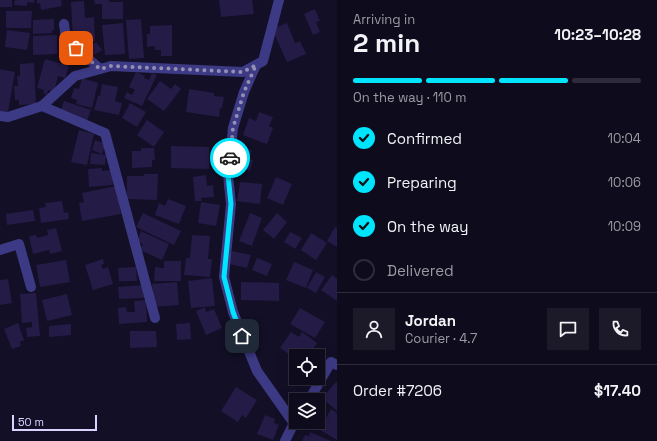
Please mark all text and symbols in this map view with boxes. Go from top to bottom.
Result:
text: Arriving in [353,11,415,28]
text: 10:23–10:28 [554,25,641,44]
text: 2 min [353,26,420,60]
pin [59,31,93,65]
icon: bag [65,37,87,59]
text: On the way · 110 m [353,89,466,106]
icon: check [353,127,375,149]
text: Confirmed [387,129,462,148]
text: 10:04 [607,130,641,147]
courier [210,138,250,178]
icon: car [219,147,241,169]
icon: check [353,171,375,193]
text: Preparing [387,173,457,192]
text: 10:06 [608,174,641,191]
icon: check [353,215,375,237]
text: On the way [387,217,468,236]
text: 10:09 [608,218,641,235]
text: Delivered [387,261,454,280]
button: person [353,308,395,350]
button: chat [547,308,589,350]
button: phone [599,308,641,350]
text: Jordan [405,311,456,330]
pin [225,319,259,353]
icon: home [231,325,253,347]
text: Courier · 4.7 [405,330,477,347]
map controls [289,349,325,429]
button: locate [289,349,325,385]
text: Order #7206 [353,381,442,400]
text: $17.40 [594,381,641,400]
button: layers [289,393,325,429]
scale bar [12,413,97,432]
text: 50 m [18,415,44,429]

